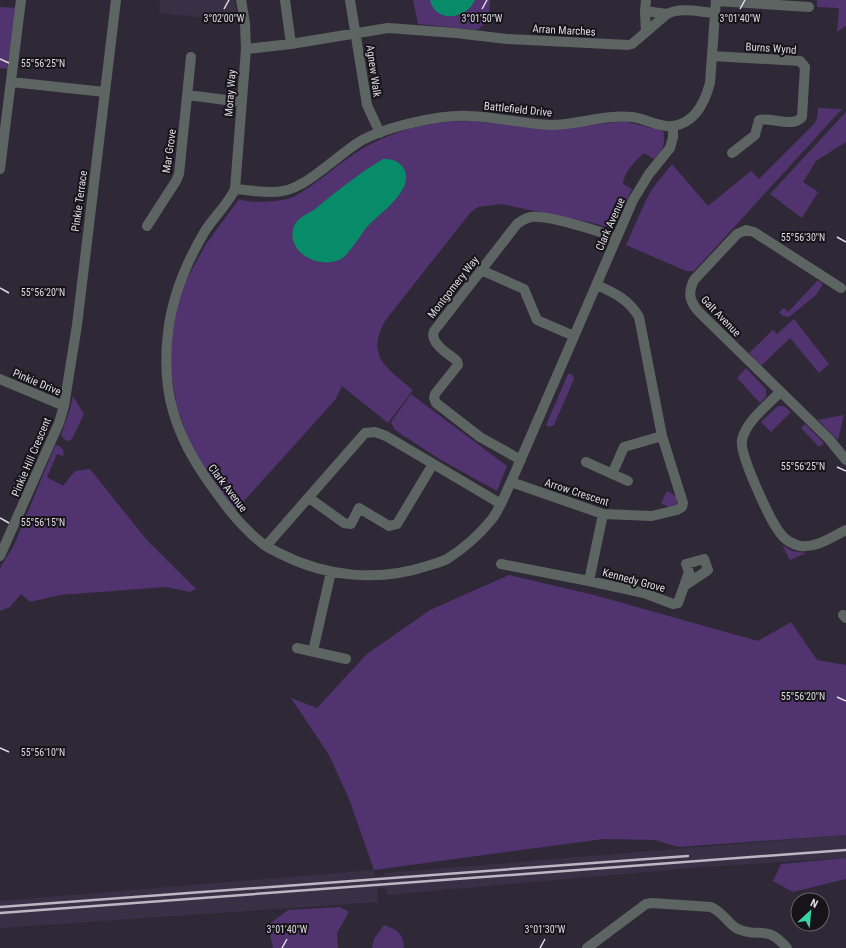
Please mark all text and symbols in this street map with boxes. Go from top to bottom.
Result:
text: 3°02'00"W [204,13,245,24]
text: 3°01'50"W [462,13,503,24]
text: 3°01'40"W [720,13,761,24]
street label: Arran Marches [532,22,596,39]
street label: Burns Wynd [745,40,797,57]
street label: Agnew Walk [363,44,384,98]
text: 55°56'25"N [21,58,65,69]
street label: Moray Way [222,69,239,117]
street label: Battlefield Drive [483,99,553,120]
street label: Mar Grove [160,128,179,174]
street label: Pinkie Terrace [69,170,90,232]
street label: Clark Avenue [593,196,628,253]
text: 55°56'30"N [781,232,825,243]
street label: Montgomery Way [425,253,482,321]
text: 55°56'20"N [21,287,65,298]
street label: Galt Avenue [698,293,743,339]
street label: Pinkie Drive [11,367,63,398]
street label: Pinkie Hill Crescent [9,416,54,499]
text: 55°56'25"N [781,461,825,472]
street label: Clark Avenue [205,462,250,515]
street label: Arrow Crescent [543,476,611,509]
text: 55°56'15"N [21,517,65,528]
street label: Kennedy Grove [601,566,667,595]
text: 55°56'20"N [781,691,825,702]
text: 55°56'10"N [21,747,65,758]
north arrow [790,892,830,932]
text: N [808,896,820,911]
text: 3°01'40"W [267,924,308,935]
text: 3°01'30"W [525,924,566,935]

